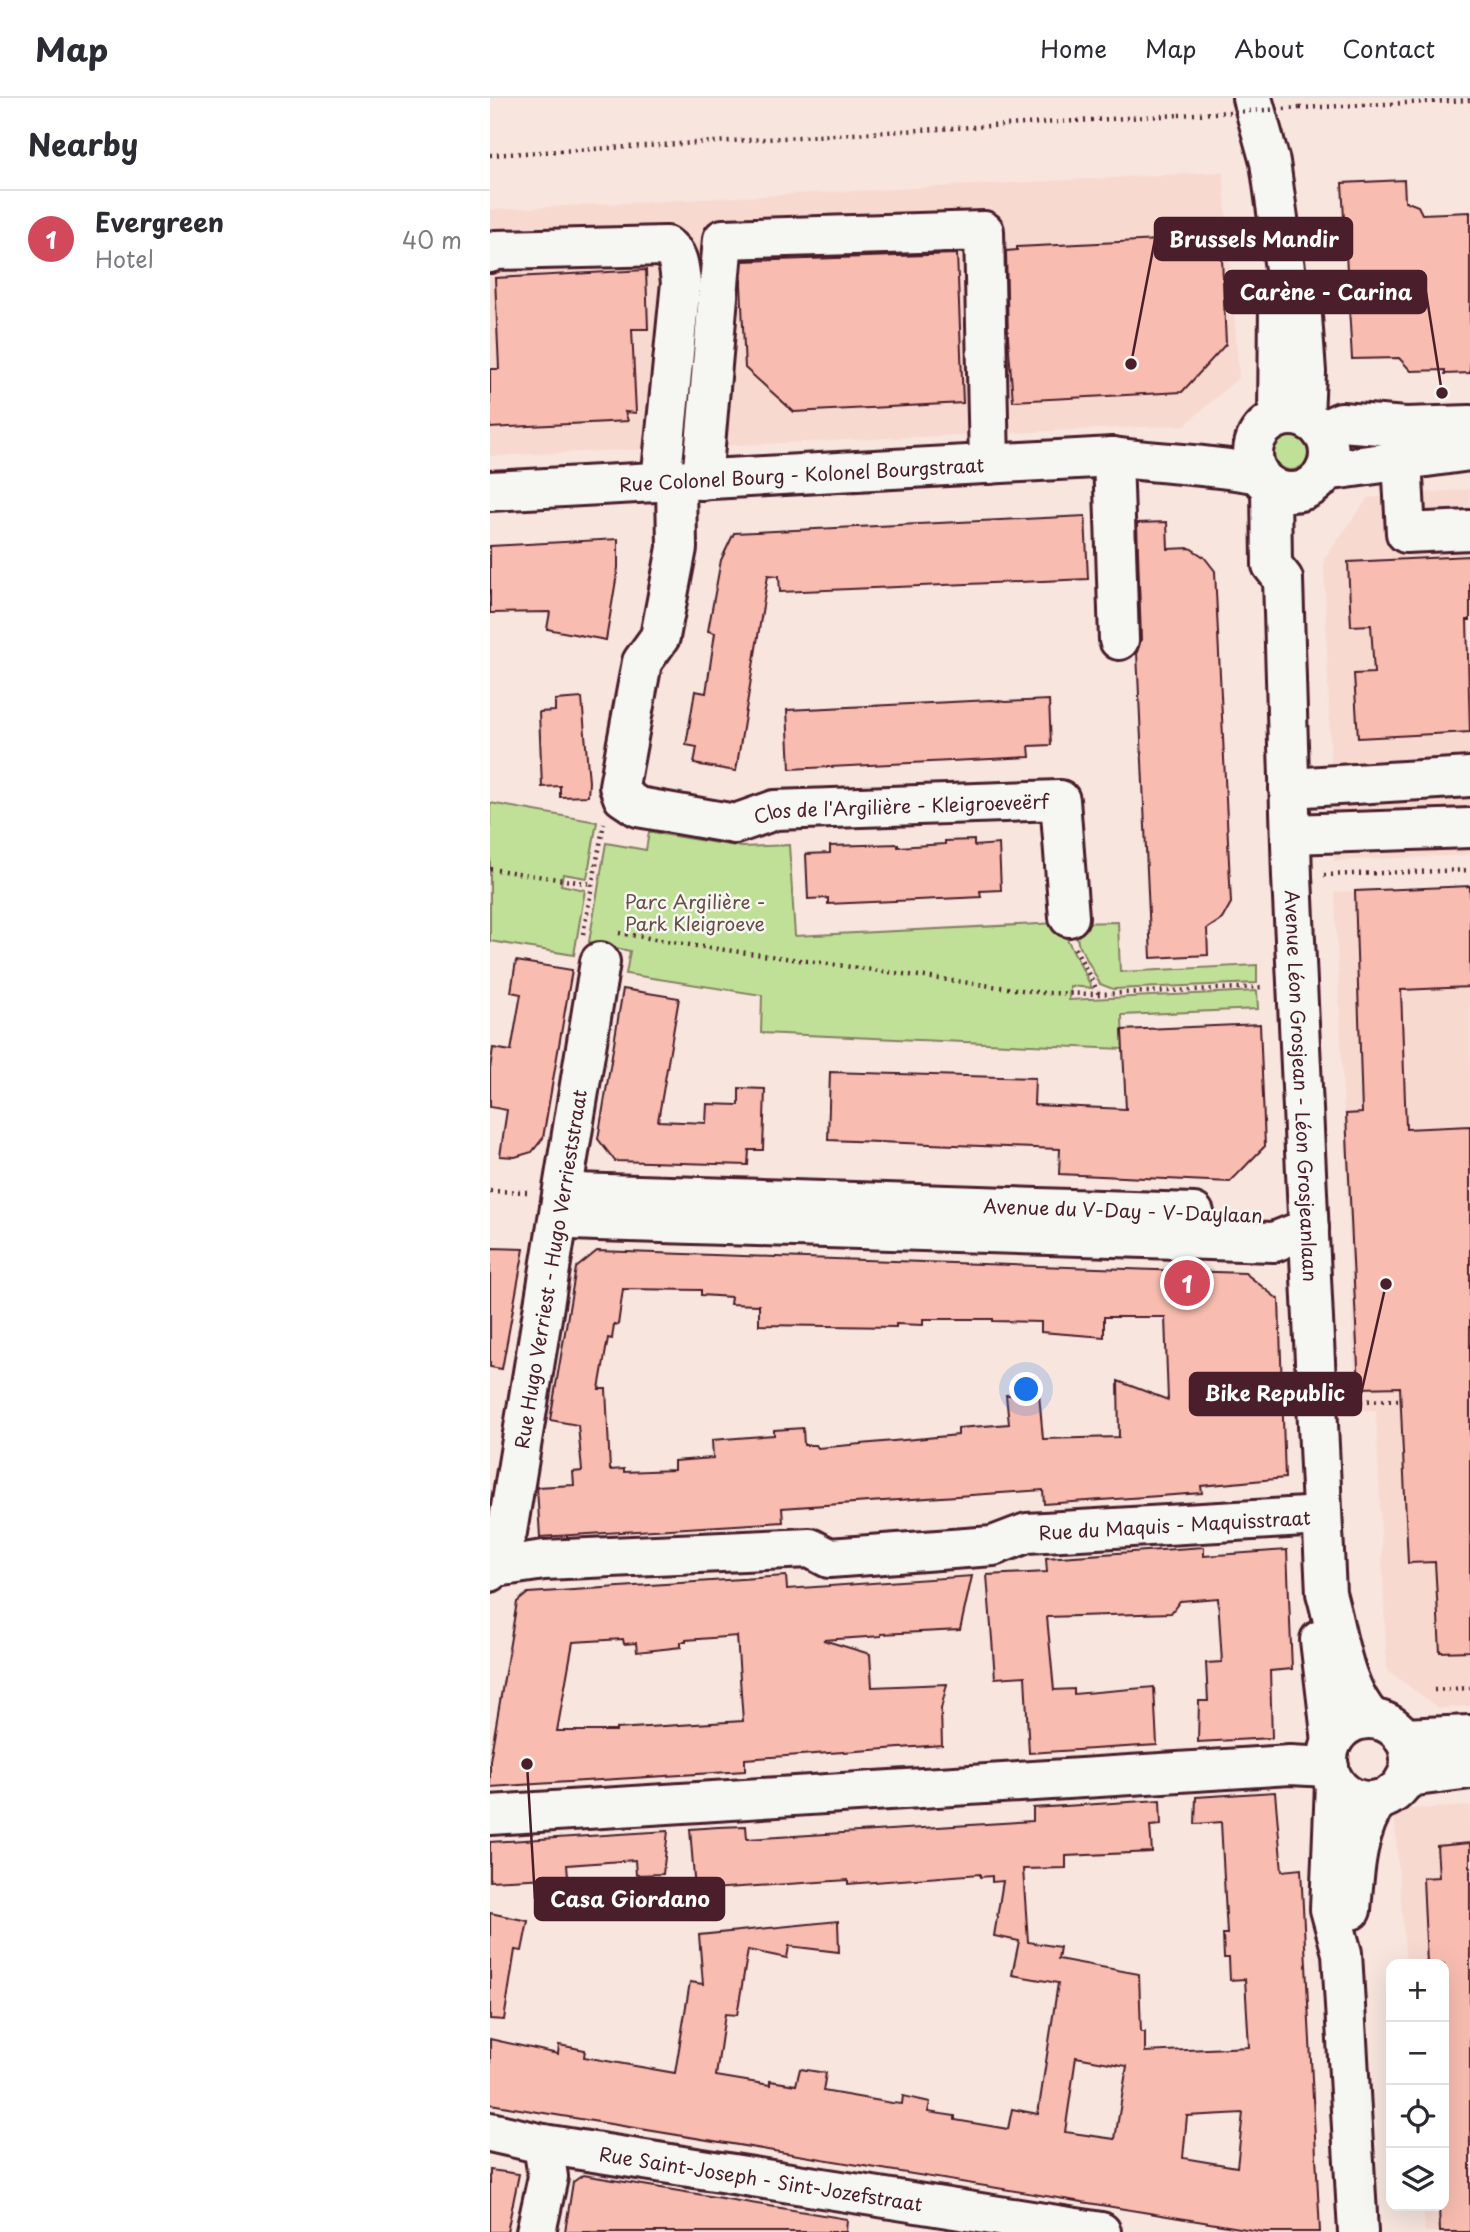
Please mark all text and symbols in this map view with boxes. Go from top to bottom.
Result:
text: Map [35,23,108,73]
text: Home [1040,30,1107,66]
text: Map [1145,30,1196,66]
text: About [1234,30,1304,66]
text: Contact [1342,30,1435,66]
text: Nearby [28,121,138,166]
text: Evergreen [95,202,224,241]
callout: Brussels Mandir [1155,218,1352,260]
text: 1 [46,222,57,257]
text: 40 m [402,222,462,257]
text: Brussels Mandir [1169,222,1339,254]
text: Hotel [95,241,154,276]
callout: Carène - Carina [1225,271,1426,313]
text: Carène - Carina [1240,275,1413,307]
street label: Rue Colonel Bourg - Kolonel Bourgstraat [618,450,985,498]
street label: Clos de l'Argilière - Kleigroeveërf [749,786,1050,831]
park label: Parc Argilière - Park Kleigroeve [624,887,766,937]
street label: Avenue Léon Grosjean - Léon Grosjeanlaan [1279,889,1325,1282]
street label: Rue Hugo Verriest - Hugo Verrieststraat [507,1087,593,1451]
street label: Avenue du V-Day - V-Daylaan [983,1191,1263,1229]
pin: 1 [1164,1257,1210,1309]
your location [1009,1372,1043,1406]
callout: Bike Republic [1190,1373,1361,1415]
text: Bike Republic [1205,1376,1345,1408]
street label: Rue du Maquis - Maquisstraat [1038,1503,1312,1546]
callout: Casa Giordano [535,1878,724,1920]
text: Casa Giordano [550,1882,710,1914]
map controls [1386,1959,1449,2211]
button: + [1386,1959,1449,2022]
button: − [1386,2022,1449,2085]
button: locate [1386,2085,1449,2148]
street label: Rue Saint-Joseph - Sint-Jozefstraat [597,2139,925,2218]
button: layers [1386,2148,1449,2211]

